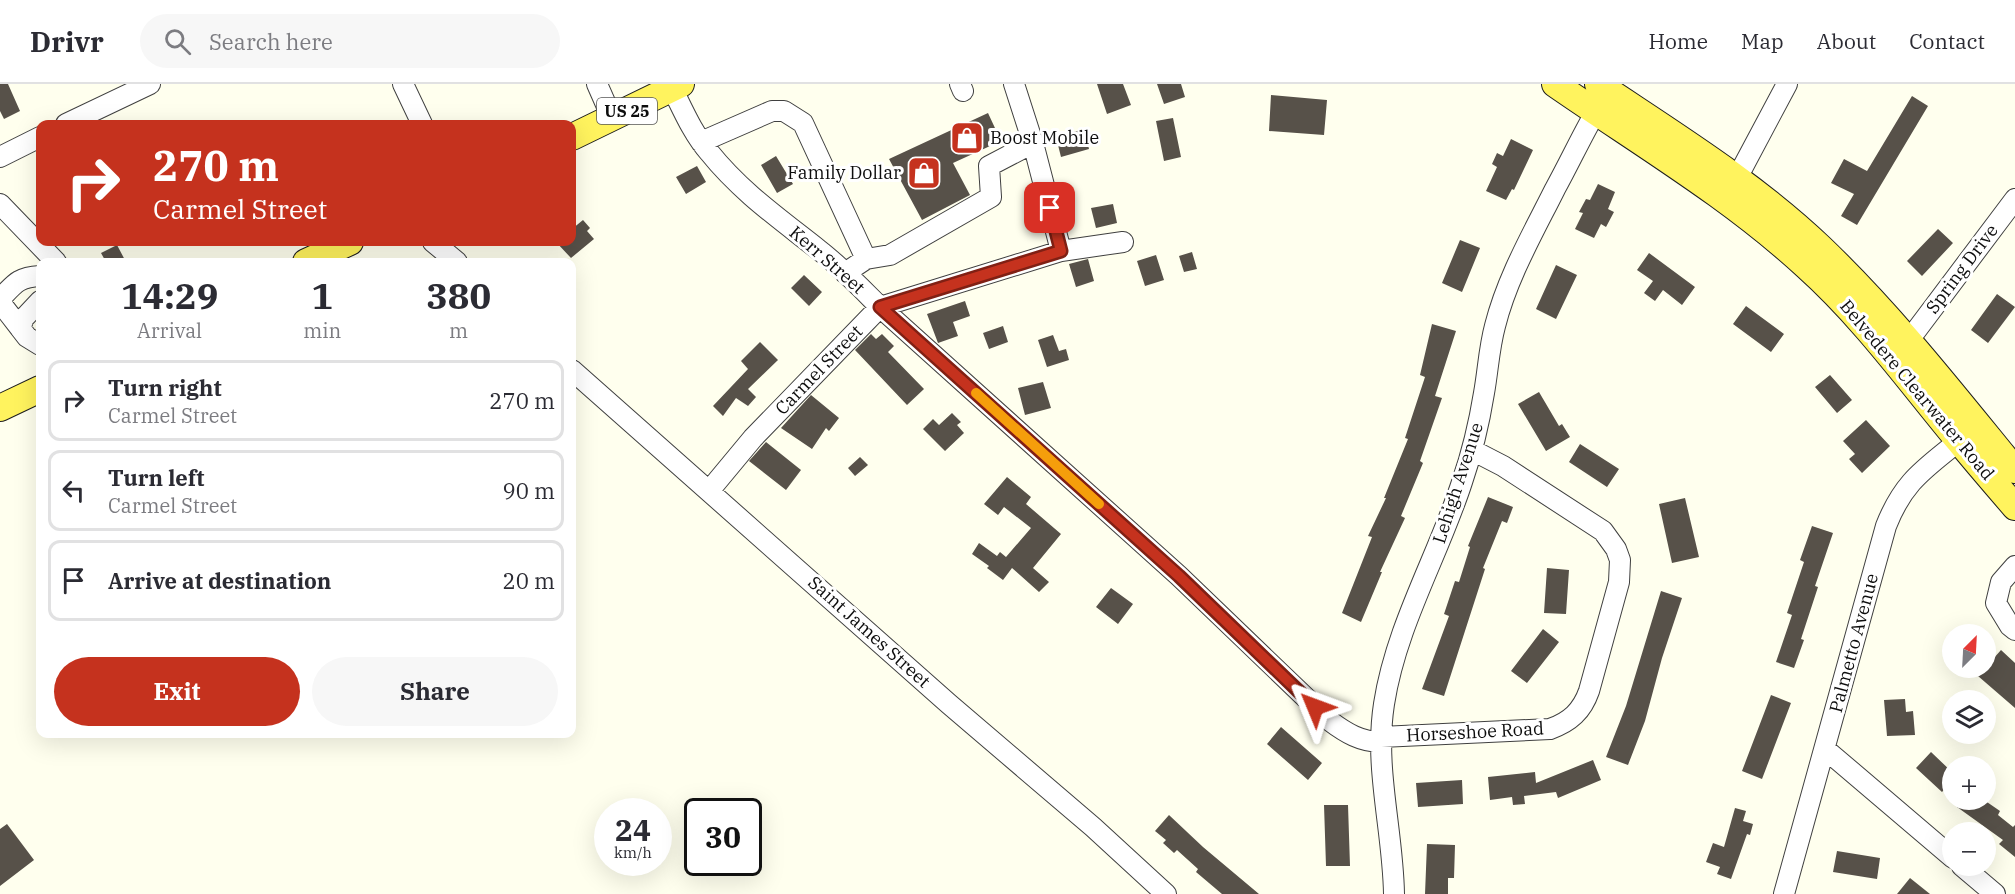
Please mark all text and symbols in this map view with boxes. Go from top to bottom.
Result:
search box [140,14,560,68]
text: Drivr [30,23,104,60]
icon: search [161,25,194,58]
text: Search here [209,27,333,56]
text: Home [1648,27,1708,55]
text: Map [1741,27,1784,55]
text: About [1817,27,1876,55]
text: Contact [1909,27,1985,55]
road number: US 25 [597,98,657,124]
shop icon: Boost Mobile [949,120,985,156]
place label: Boost Mobile [990,126,1099,149]
text: 270 m [153,138,279,193]
icon: right [54,144,132,222]
shop icon: Family Dollar [906,155,942,191]
place label: Family Dollar [787,161,901,184]
pin [1024,182,1075,233]
text: Carmel Street [153,191,327,226]
icon: arrive [1033,191,1066,224]
street label: Spring Drive [1920,219,2003,318]
street label: Kerr Street [785,221,870,299]
text: 14:29 [121,272,218,319]
text: 1 [311,272,333,319]
text: 380 [426,272,491,319]
street label: Belvedere Clearwater Road [1835,295,2000,485]
text: Arrival [137,317,202,344]
text: min [303,317,341,344]
text: m [449,317,468,344]
street label: Carmel Street [770,320,867,419]
text: Turn right [108,373,222,402]
icon: right [57,384,90,417]
text: 270 m [489,386,555,415]
text: Carmel Street [108,402,237,429]
street label: Lehigh Avenue [1427,420,1488,546]
text: Turn left [108,463,204,492]
icon: left [57,474,90,507]
text: 90 m [503,476,555,505]
text: Carmel Street [108,492,237,519]
icon: arrive [57,564,90,597]
text: Arrive at destination [108,566,331,595]
text: 20 m [503,566,555,595]
street label: Saint James Street [804,571,935,693]
street label: Palmetto Avenue [1824,571,1883,715]
north arrow [1942,624,1996,678]
map controls [1942,624,1996,876]
button: Exit [54,657,300,726]
button: Share [312,657,558,726]
position arrow [1283,675,1347,739]
button: layers [1942,690,1996,744]
street label: Horseshoe Road [1406,716,1544,747]
button: + [1942,756,1996,810]
speed limit sign: 30 [684,798,762,876]
text: 24 [615,810,651,849]
button: − [1942,822,1996,876]
text: km/h [614,843,652,862]

